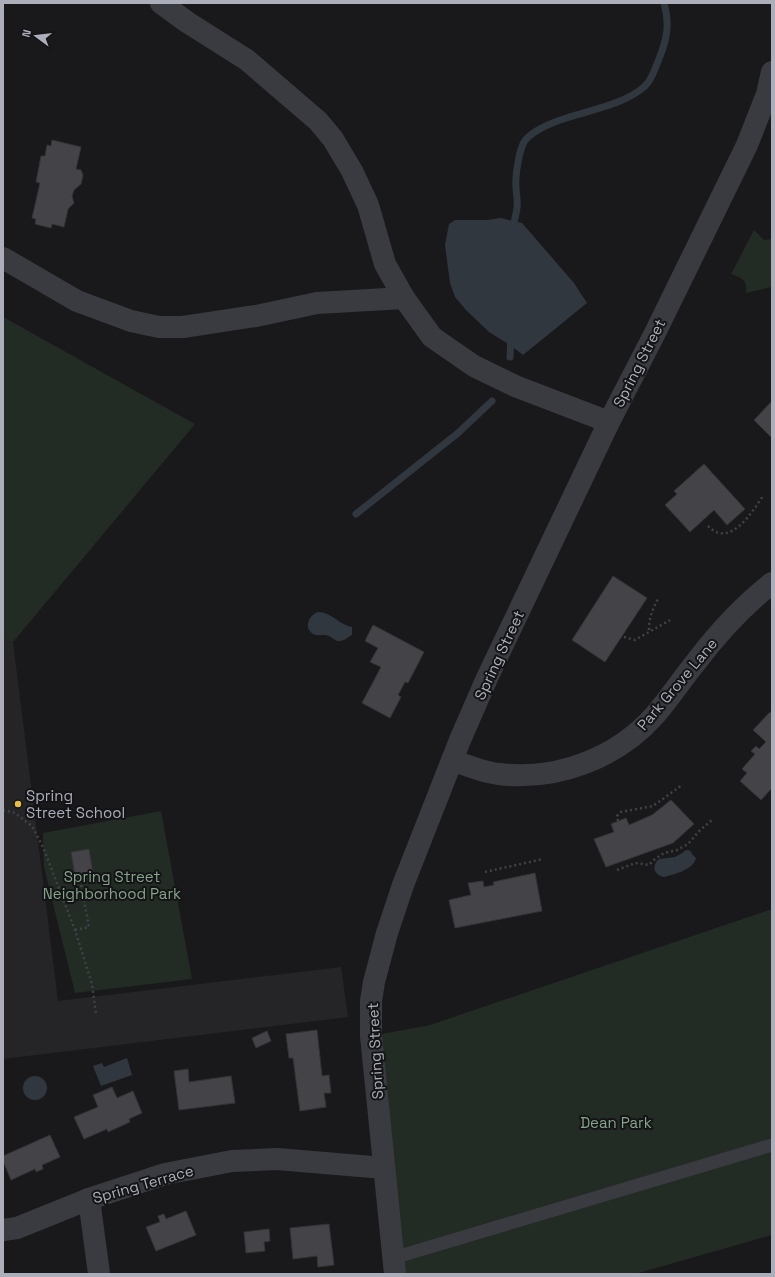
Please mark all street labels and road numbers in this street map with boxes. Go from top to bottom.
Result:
street label: Spring Street [609,316,669,410]
street label: Spring Street [470,607,528,703]
street label: Park Grove Lane [633,634,721,734]
street label: Spring Street [363,1002,387,1100]
street label: Spring Terrace [90,1161,196,1207]

